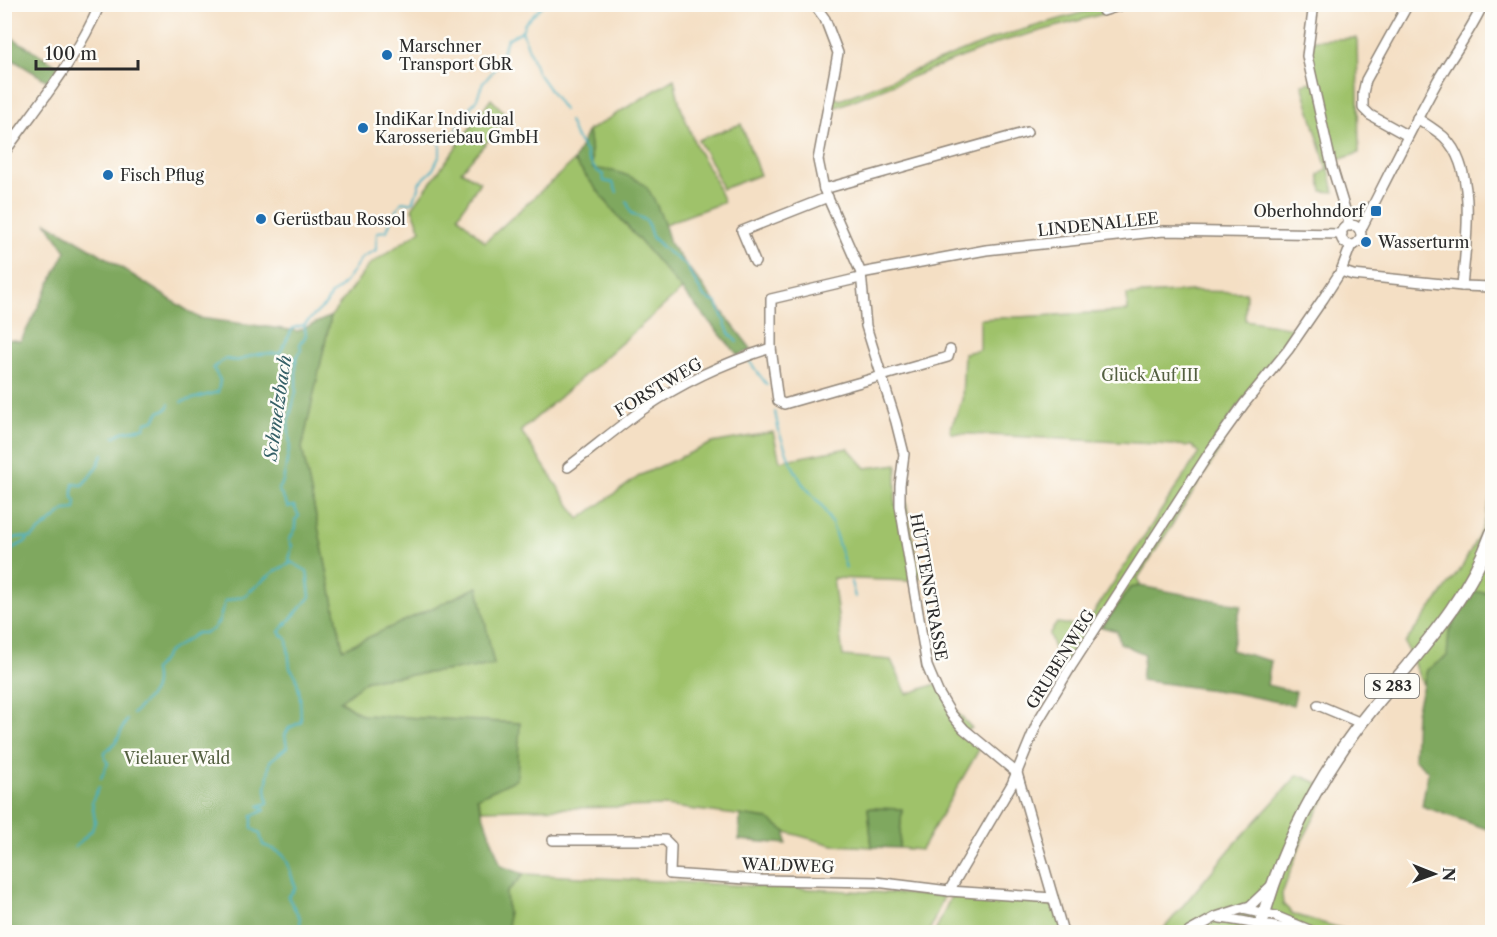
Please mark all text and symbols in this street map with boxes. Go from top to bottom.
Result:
scale bar [36,33,138,71]
place label: Marschner Transport GbR [399,36,514,74]
text: 100 m [45,43,97,65]
marker: Marschner Transport GbR [380,48,394,62]
place label: IndiKar Individual Karosseriebau GmbH [375,109,539,147]
marker: IndiKar Individual Karosseriebau GmbH [356,121,370,135]
place label: Fisch Pflug [120,165,204,185]
marker: Fisch Pflug [101,168,115,182]
place label: Oberhohndorf [1253,201,1366,221]
marker: Oberhohndorf [1369,204,1383,218]
street label: LINDENALLEE [1037,208,1159,240]
place label: Gerüstbau Rossol [273,209,406,229]
marker: Gerüstbau Rossol [254,212,268,226]
place label: Wasserturm [1377,232,1469,252]
marker: Wasserturm [1359,235,1373,249]
street label: FORSTWEG [611,353,705,421]
water label: Schmelzbach [260,354,296,463]
park label: Glück Auf III [1101,365,1199,385]
street label: HÜTTENSTRASSE [906,512,952,662]
street label: GRUBENWEG [1021,605,1099,712]
road number: S 283 [1365,674,1419,698]
park label: Vielauer Wald [123,748,230,768]
north arrow [1404,844,1464,904]
street label: WALDWEG [740,853,835,877]
text: N [1439,867,1459,881]

